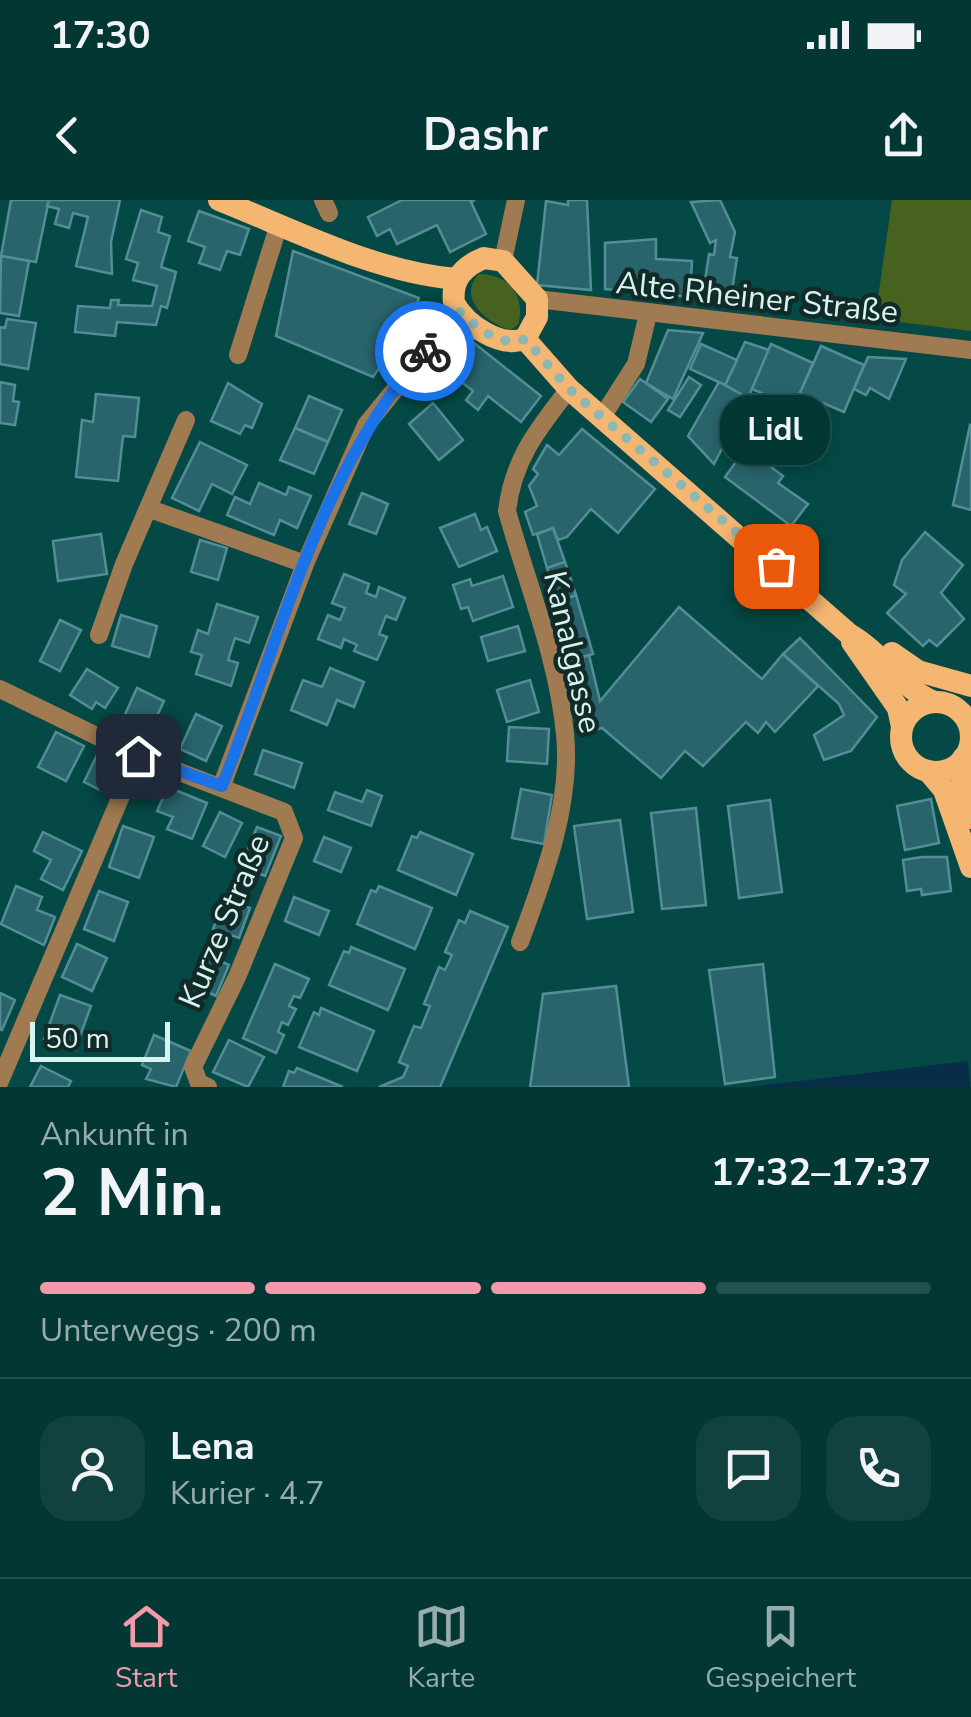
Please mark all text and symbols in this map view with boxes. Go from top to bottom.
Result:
text: 17:30 [50,10,151,61]
text: Dashr [423,105,548,166]
icon: back [40,108,95,163]
icon: share [876,108,931,163]
street label: Alte Rheiner Straße [614,261,900,334]
courier [375,301,475,401]
icon: bike [398,324,453,379]
callout: Lidl [721,396,831,466]
text: Lidl [747,408,803,451]
pin [734,524,819,609]
icon: bag [749,539,804,594]
street label: Kanalgasse [533,567,612,737]
pin [96,714,181,799]
icon: home [111,729,166,784]
street label: Kurze Straße [169,828,280,1015]
scale bar [30,1017,170,1061]
text: 50 m [45,1020,110,1058]
text: Ankunft in [40,1113,189,1156]
text: 17:32–17:37 [711,1147,931,1198]
text: 2 Min. [40,1149,224,1238]
text: Unterwegs · 200 m [40,1309,317,1352]
button: person [40,1416,145,1521]
button: chat [696,1416,801,1521]
button: phone [826,1416,931,1521]
text: Lena [170,1421,255,1472]
text: Kurier · 4.7 [170,1472,324,1515]
tab: Start [115,1599,177,1697]
tab: Karte [407,1599,475,1697]
tab: Gespeichert [705,1599,856,1697]

